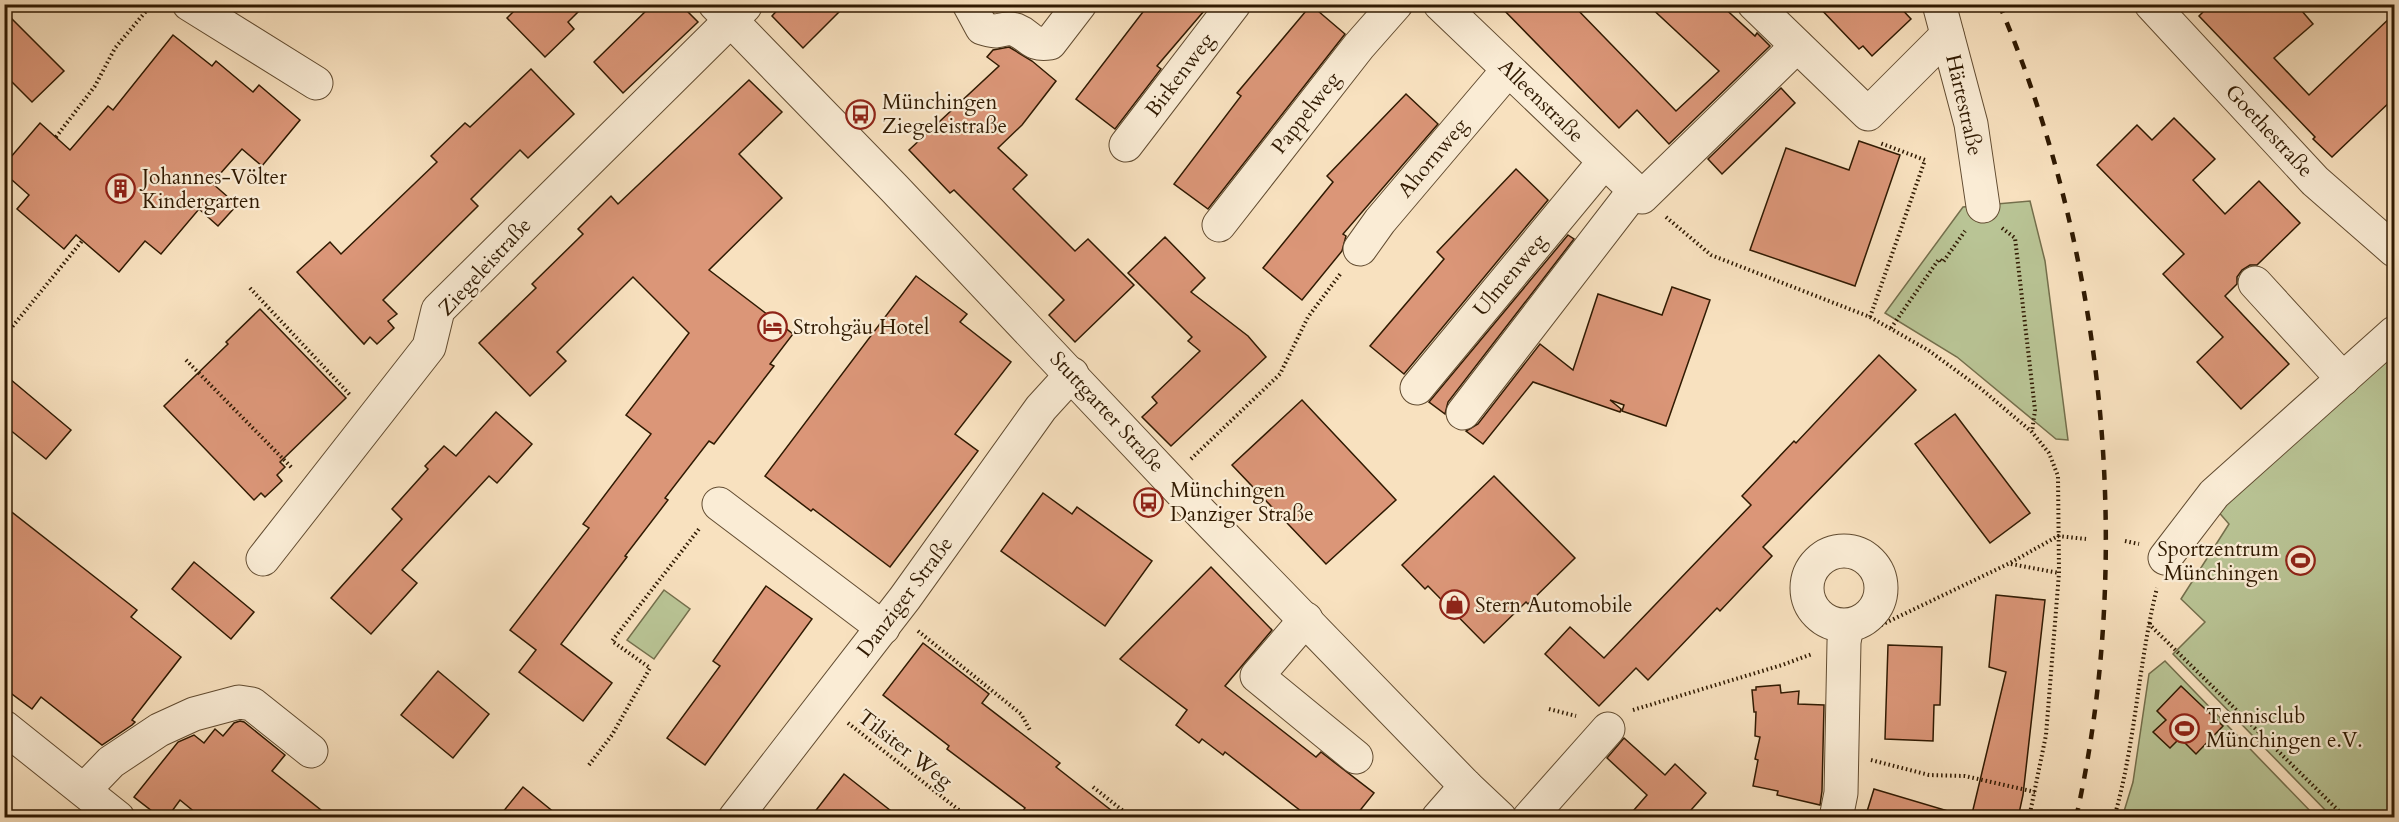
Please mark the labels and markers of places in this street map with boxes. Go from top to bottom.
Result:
place label: Münchingen Ziegeleistraße [882,88,1007,141]
bus stop icon: Münchingen Ziegeleistraße [845,98,877,130]
place label: Johannes-Völter Kindergarten [139,163,287,216]
building icon: Johannes-Völter Kindergarten [105,173,137,205]
hotel icon: Strohgäu Hotel [756,311,788,343]
place label: Strohgäu Hotel [793,313,929,342]
place label: Münchingen Danziger Straße [1170,476,1314,529]
bus stop icon: Münchingen Danziger Straße [1133,486,1165,518]
place label: Sportzentrum Münchingen [2157,535,2279,588]
sports icon: Sportzentrum Münchingen [2284,545,2316,577]
shop icon: Stern Automobile [1438,589,1470,621]
place label: Stern Automobile [1475,591,1633,620]
place label: Tennisclub Münchingen e.V. [2206,702,2363,755]
sports icon: Tennisclub Münchingen e.V. [2169,712,2201,744]

